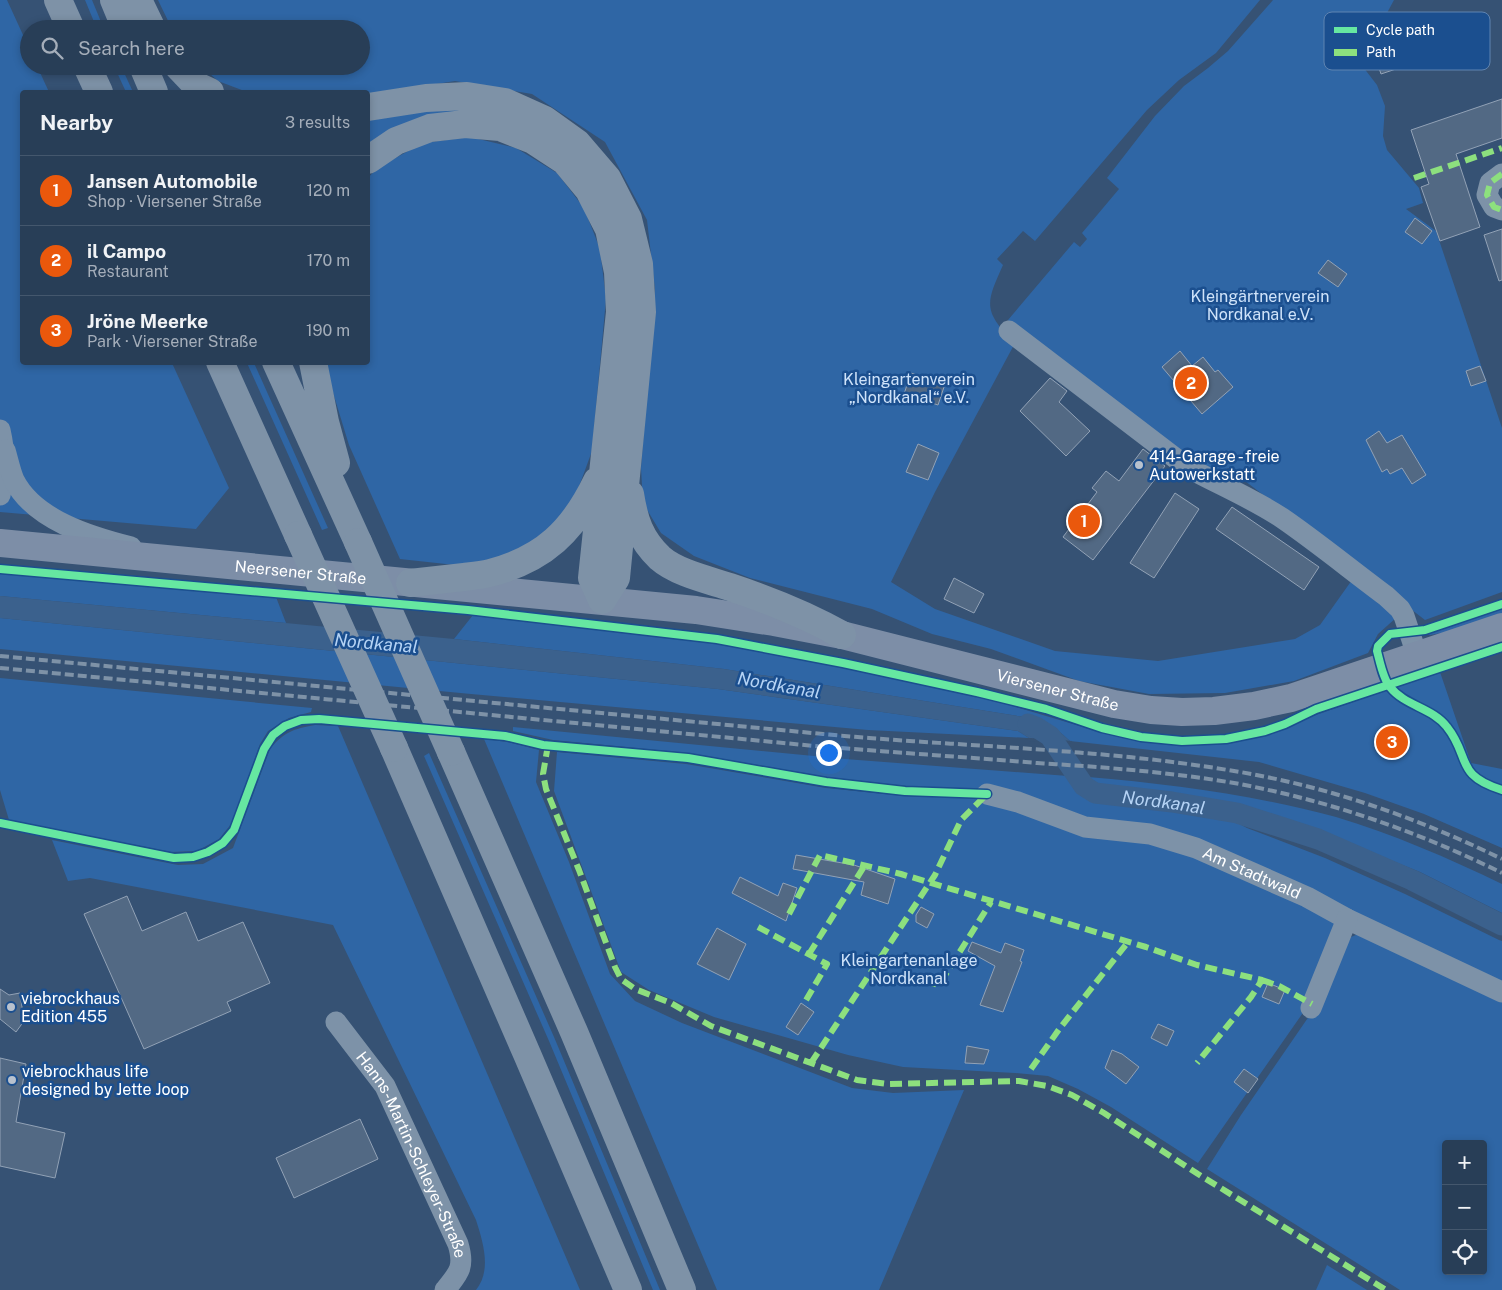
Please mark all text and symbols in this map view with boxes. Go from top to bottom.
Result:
legend [1324,12,1490,70]
search box [20,20,370,75]
text: Cycle path [1366,22,1435,38]
icon: search [38,34,66,62]
text: Search here [78,37,185,59]
text: Path [1366,44,1396,60]
text: Nearby [40,110,113,135]
text: 3 results [285,113,350,132]
text: Jansen Automobile [87,170,258,192]
text: 1 [53,181,59,200]
text: 120 m [306,181,350,200]
text: Shop · Viersener Straße [87,192,262,211]
text: il Campo [87,240,166,262]
text: 2 [51,251,61,270]
text: 170 m [307,251,350,270]
text: Restaurant [87,262,169,281]
park label: Kleingärtnerverein Nordkanal e.V. [1191,287,1329,324]
text: Jröne Meerke [87,310,208,332]
text: 3 [51,321,61,340]
text: 190 m [306,321,350,340]
text: Park · Viersener Straße [87,332,258,351]
pin: 2 [1175,364,1207,402]
park label: Kleingartenverein „Nordkanal“ e.V. [843,370,975,407]
place label: 414-Garage - freie Autowerkstatt [1149,447,1280,484]
marker: 414-Garage - freie Autowerkstatt [1133,459,1145,471]
pin: 1 [1068,502,1100,540]
street label: Neersener Straße [234,556,367,588]
water label: Nordkanal [333,629,419,657]
street label: Viersener Straße [995,665,1120,714]
water label: Nordkanal [736,667,822,703]
pin: 3 [1376,723,1408,761]
your location [816,740,842,766]
water label: Nordkanal [1121,786,1207,818]
street label: Am Stadtwald [1200,843,1304,903]
park label: Kleingartenanlage Nordkanal [840,951,978,988]
place label: viebrockhaus Edition 455 [21,989,120,1026]
marker: viebrockhaus Edition 455 [5,1001,17,1013]
street label: Hanns-Martin-Schleyer-Straße [352,1048,470,1259]
place label: viebrockhaus life designed by Jette Joop [22,1062,189,1099]
marker: viebrockhaus life designed by Jette Joop [6,1074,18,1086]
map controls [1442,1140,1487,1275]
button: + [1442,1140,1487,1185]
button: − [1442,1185,1487,1230]
button: locate [1442,1230,1487,1275]

